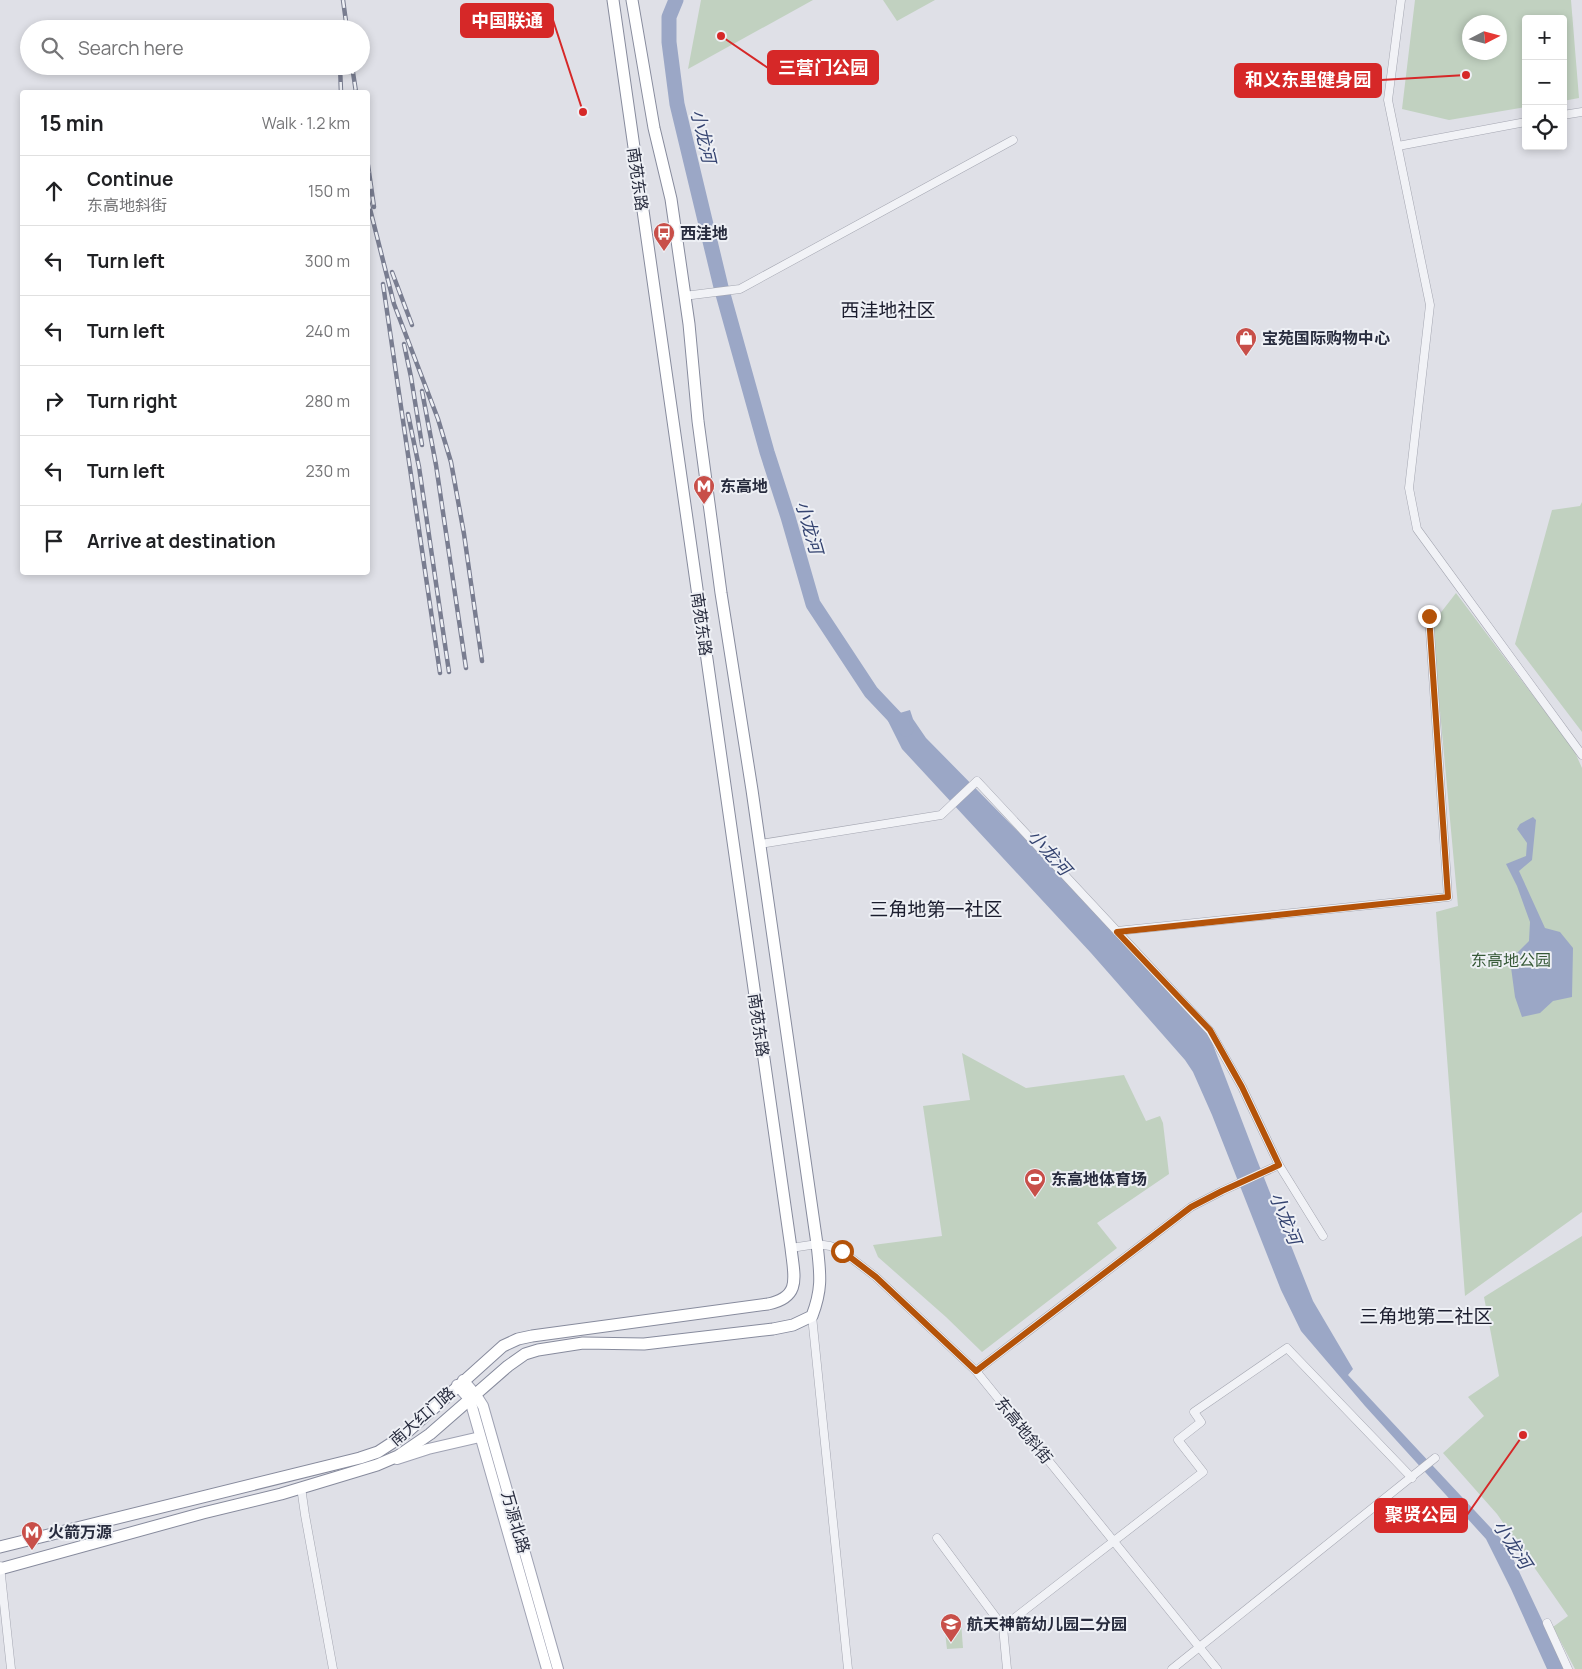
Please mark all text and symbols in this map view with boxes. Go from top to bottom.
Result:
callout: 中国联通 [461,4,553,37]
text: 中国联通 [471,8,543,32]
north arrow [1462,15,1507,60]
map controls [1522,15,1567,150]
button: + [1522,15,1567,60]
search box [20,20,370,75]
icon: search [38,34,66,62]
text: Search here [78,35,184,61]
callout: 三营门公园 [768,51,878,84]
text: 三营门公园 [778,55,868,79]
button: − [1522,60,1567,105]
callout: 和义东里健身园 [1235,64,1381,97]
text: 和义东里健身园 [1245,67,1371,91]
button: locate [1522,105,1567,150]
water label: 小龙河 [686,107,722,168]
text: 15 min [40,109,104,137]
text: Walk · 1.2 km [262,112,350,134]
street label: 南苑东路 [623,146,653,212]
text: Continue [87,166,173,192]
icon: ahead [40,177,68,205]
text: 150 m [308,180,350,202]
text: 东高地斜街 [87,194,167,216]
bus stop icon: 西洼地 [652,221,676,252]
place label: 西洼地 [680,222,728,244]
icon: left [40,247,68,275]
text: Turn left [87,248,165,274]
text: 300 m [305,250,350,272]
district label: 西洼地社区 [840,297,936,323]
icon: left [40,317,68,345]
text: Turn left [87,318,165,344]
text: 240 m [305,320,350,342]
shop icon: 宝苑国际购物中心 [1234,326,1258,357]
place label: 宝苑国际购物中心 [1262,327,1390,349]
icon: right [40,387,68,415]
text: Turn right [87,388,177,414]
text: 280 m [305,390,350,412]
icon: left [40,457,68,485]
text: Turn left [87,458,165,484]
text: 230 m [306,460,350,482]
metro station icon: 东高地 [692,474,716,505]
place label: 东高地 [720,475,768,497]
water label: 小龙河 [791,498,830,559]
icon: arrive [40,527,68,555]
text: Arrive at destination [87,528,276,554]
street label: 南苑东路 [687,591,717,657]
route end [1418,605,1441,628]
water label: 小龙河 [1023,824,1079,882]
district label: 三角地第一社区 [869,896,1003,922]
park label: 东高地公园 [1471,949,1551,971]
street label: 南苑东路 [744,992,774,1058]
sports icon: 东高地体育场 [1023,1167,1047,1198]
place label: 东高地体育场 [1051,1168,1147,1190]
water label: 小龙河 [1265,1188,1308,1250]
route start [831,1240,854,1263]
district label: 三角地第二社区 [1359,1303,1493,1329]
street label: 南大红门路 [385,1381,459,1451]
street label: 东高地斜街 [990,1392,1058,1468]
street label: 万源北路 [497,1488,535,1556]
callout: 聚贤公园 [1375,1499,1467,1532]
text: 聚贤公园 [1385,1502,1457,1526]
water label: 小龙河 [1488,1515,1539,1576]
metro station icon: 火箭万源 [20,1520,44,1551]
place label: 火箭万源 [48,1521,112,1543]
school or university icon: 航天神箭幼儿园二分园 [939,1612,963,1643]
place label: 航天神箭幼儿园二分园 [967,1613,1127,1635]

